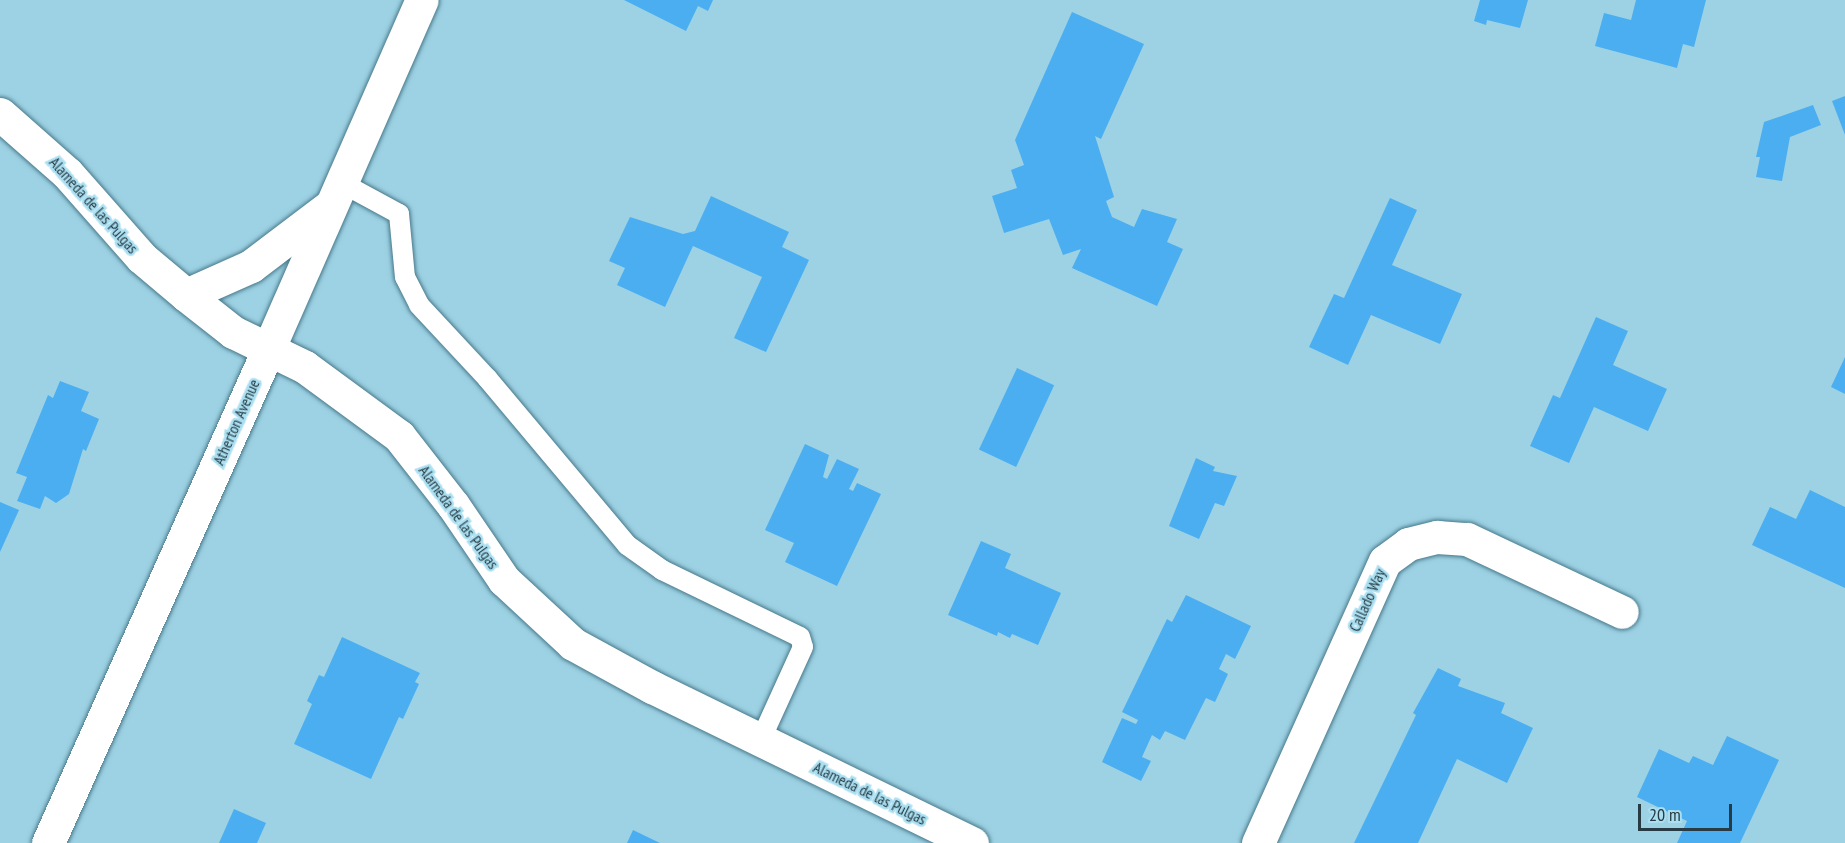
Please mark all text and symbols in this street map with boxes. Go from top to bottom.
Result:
street label: Alameda de las Pulgas [46,153,142,257]
street label: Atherton Avenue [208,376,264,468]
street label: Alameda de las Pulgas [415,461,503,573]
street label: Callado Way [1345,565,1389,635]
street label: Alameda de las Pulgas [810,757,930,829]
scale bar [1641,792,1736,830]
text: 20 m [1649,803,1681,826]

